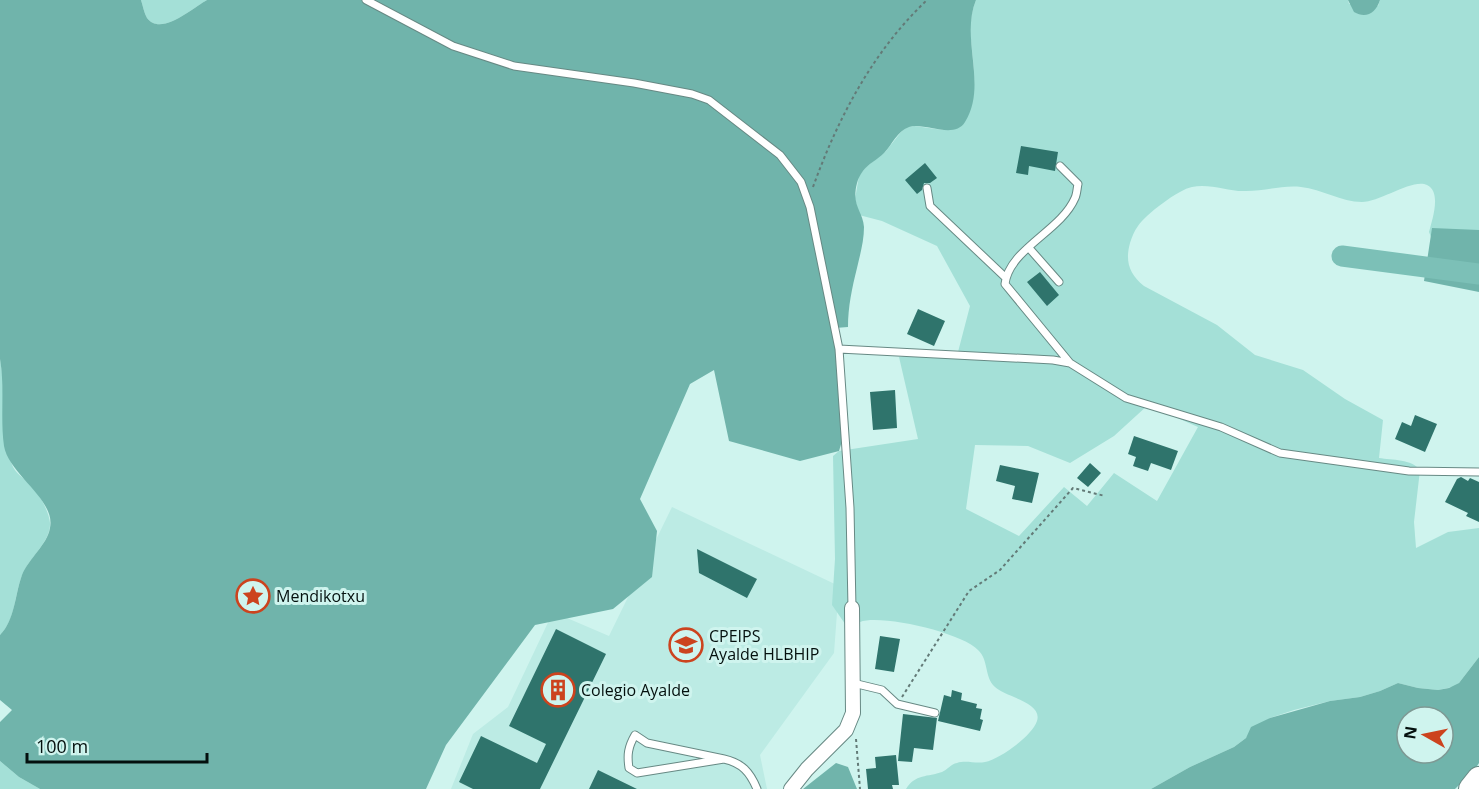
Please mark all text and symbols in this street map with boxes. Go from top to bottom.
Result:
place icon: Mendikotxu [235,578,271,614]
place label: Mendikotxu [276,585,365,607]
place label: CPEIPS Ayalde HLBHIP [709,625,819,665]
school or university icon: CPEIPS Ayalde HLBHIP [668,627,704,663]
building icon: Colegio Ayalde [540,672,576,708]
place label: Colegio Ayalde [581,679,690,701]
north arrow [1395,705,1455,765]
text: N [1398,725,1422,741]
scale bar [27,726,207,764]
text: 100 m [36,734,88,758]

